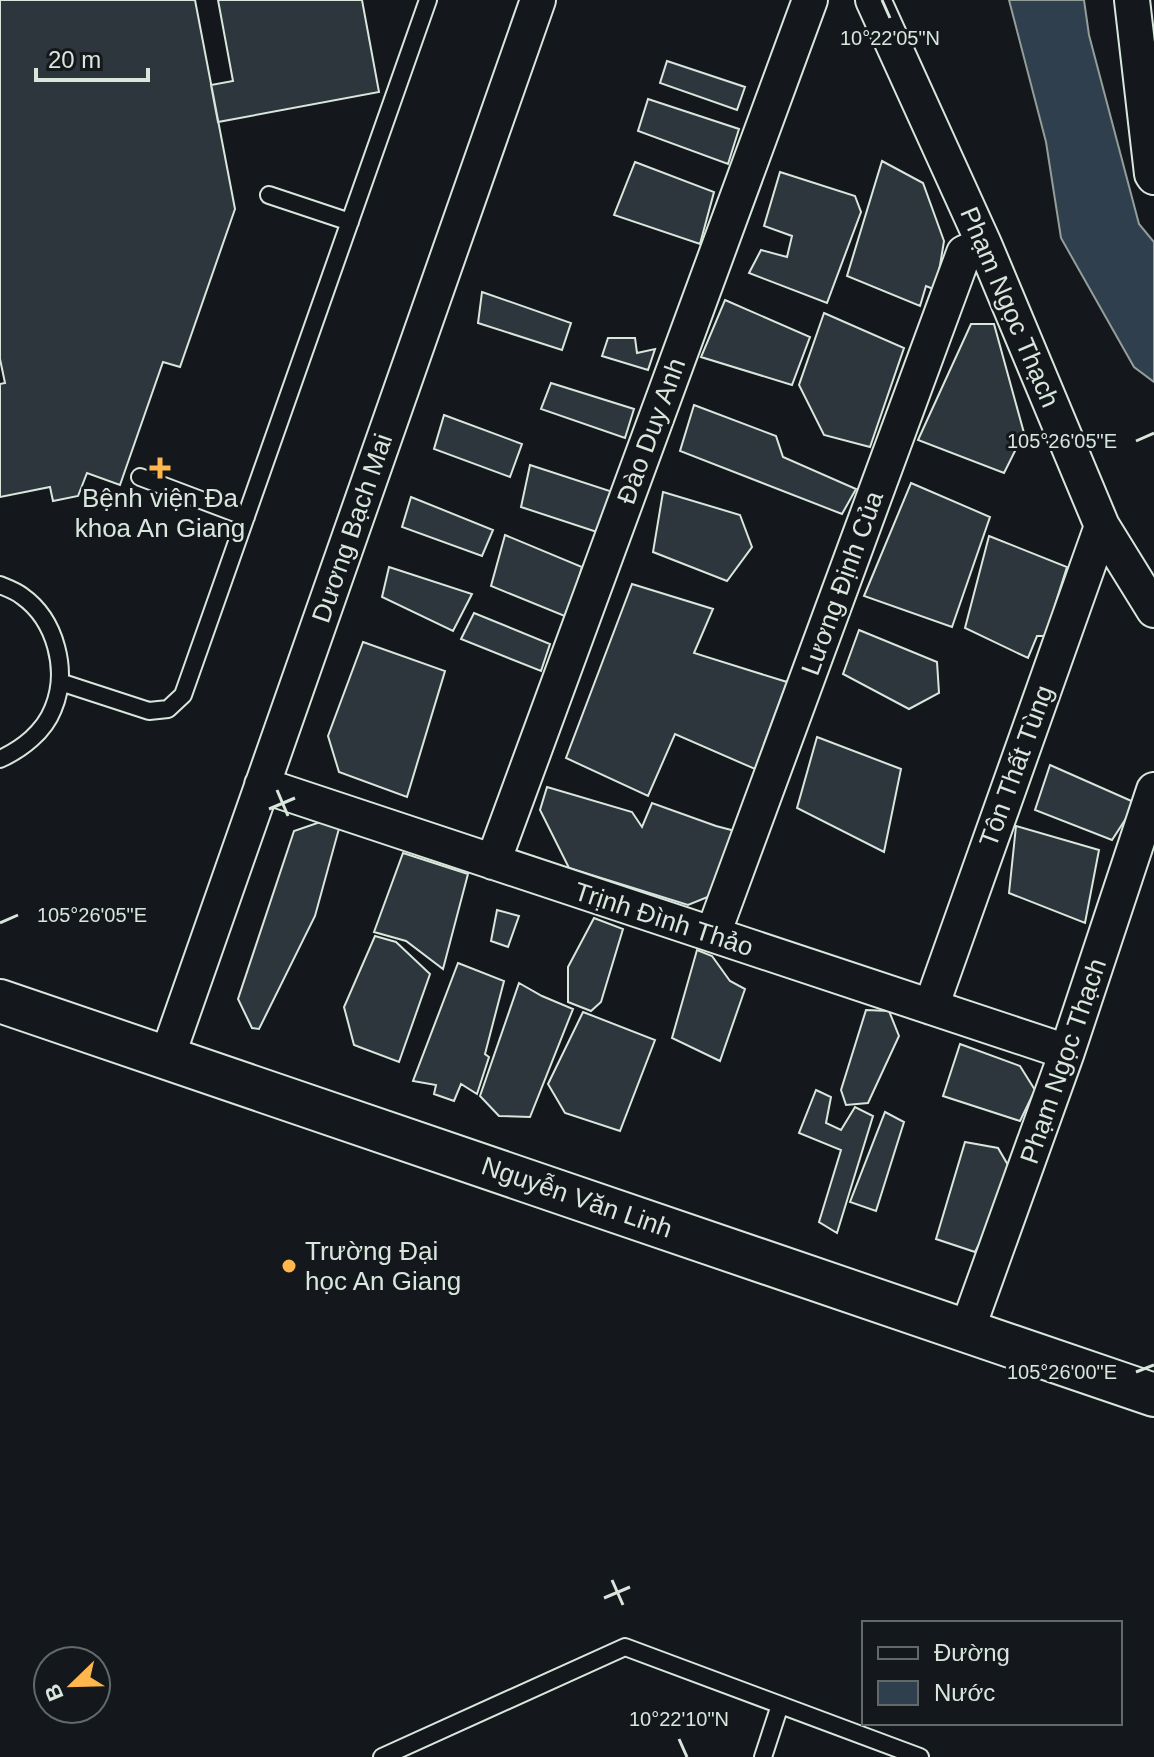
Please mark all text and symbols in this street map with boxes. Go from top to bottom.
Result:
text: 10°22'05"N [840,27,940,49]
scale bar [36,32,148,82]
text: 20 m [48,46,101,73]
street label: Phạm Ngọc Thạch [954,202,1066,412]
street label: Đào Duy Anh [611,354,691,508]
street label: Dương Bạch Mai [306,430,398,626]
text: 105°26'05"E [1007,430,1117,452]
marker: Bệnh viện Đa khoa An Giang [149,457,171,479]
place label: Bệnh viện Đa khoa An Giang [75,483,245,543]
street label: Lương Định Của [795,486,889,679]
street label: Tôn Thất Tùng [973,681,1059,851]
street label: Trịnh Đình Thảo [571,876,757,962]
text: 105°26'05"E [37,904,147,926]
street label: Phạm Ngọc Thạch [1014,955,1112,1167]
street label: Nguyễn Văn Linh [478,1150,676,1244]
place label: Trường Đại học An Giang [305,1236,461,1296]
marker: Trường Đại học An Giang [280,1257,298,1275]
text: 105°26'00"E [1007,1361,1117,1383]
legend [862,1621,1122,1725]
text: Đường [934,1639,1010,1666]
north arrow [32,1645,112,1725]
text: Nước [934,1679,995,1706]
text: B [39,1680,69,1705]
text: 10°22'10"N [629,1708,729,1730]

